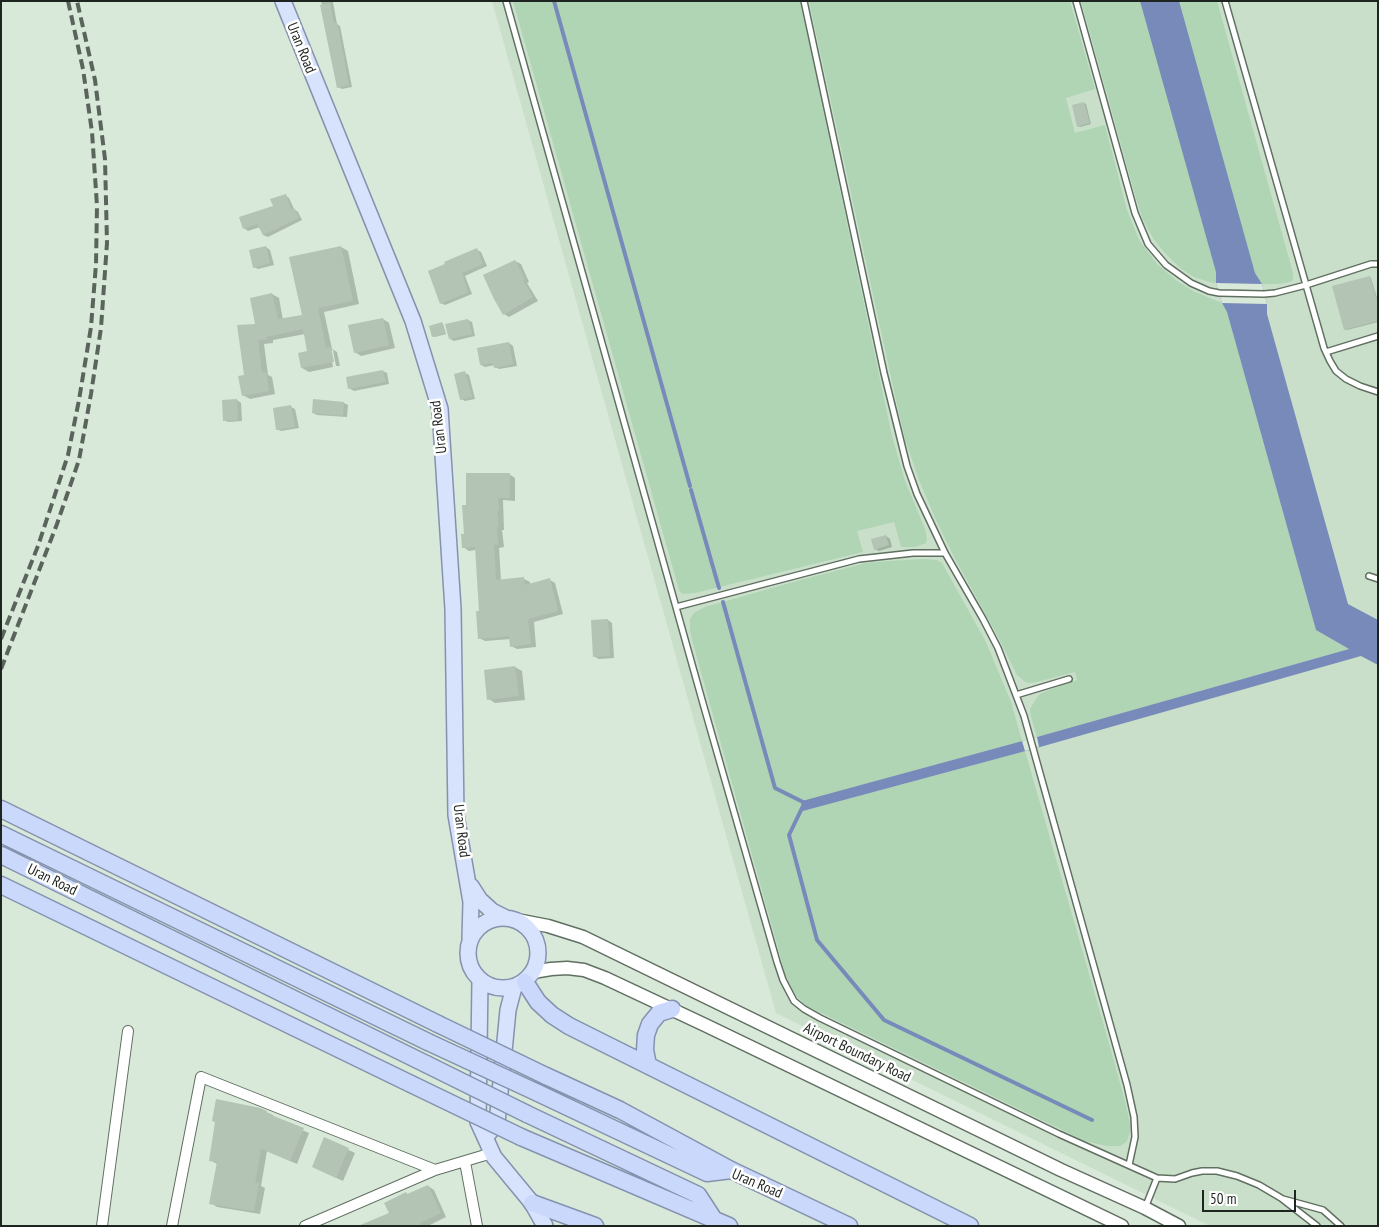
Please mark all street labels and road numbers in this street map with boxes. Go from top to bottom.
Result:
street label: Uran Road [283,20,319,76]
street label: Uran Road [427,399,451,455]
street label: Uran Road [449,803,473,859]
street label: Uran Road [24,860,80,900]
street label: Airport Boundary Road [801,1019,913,1087]
street label: Uran Road [729,1165,785,1203]

